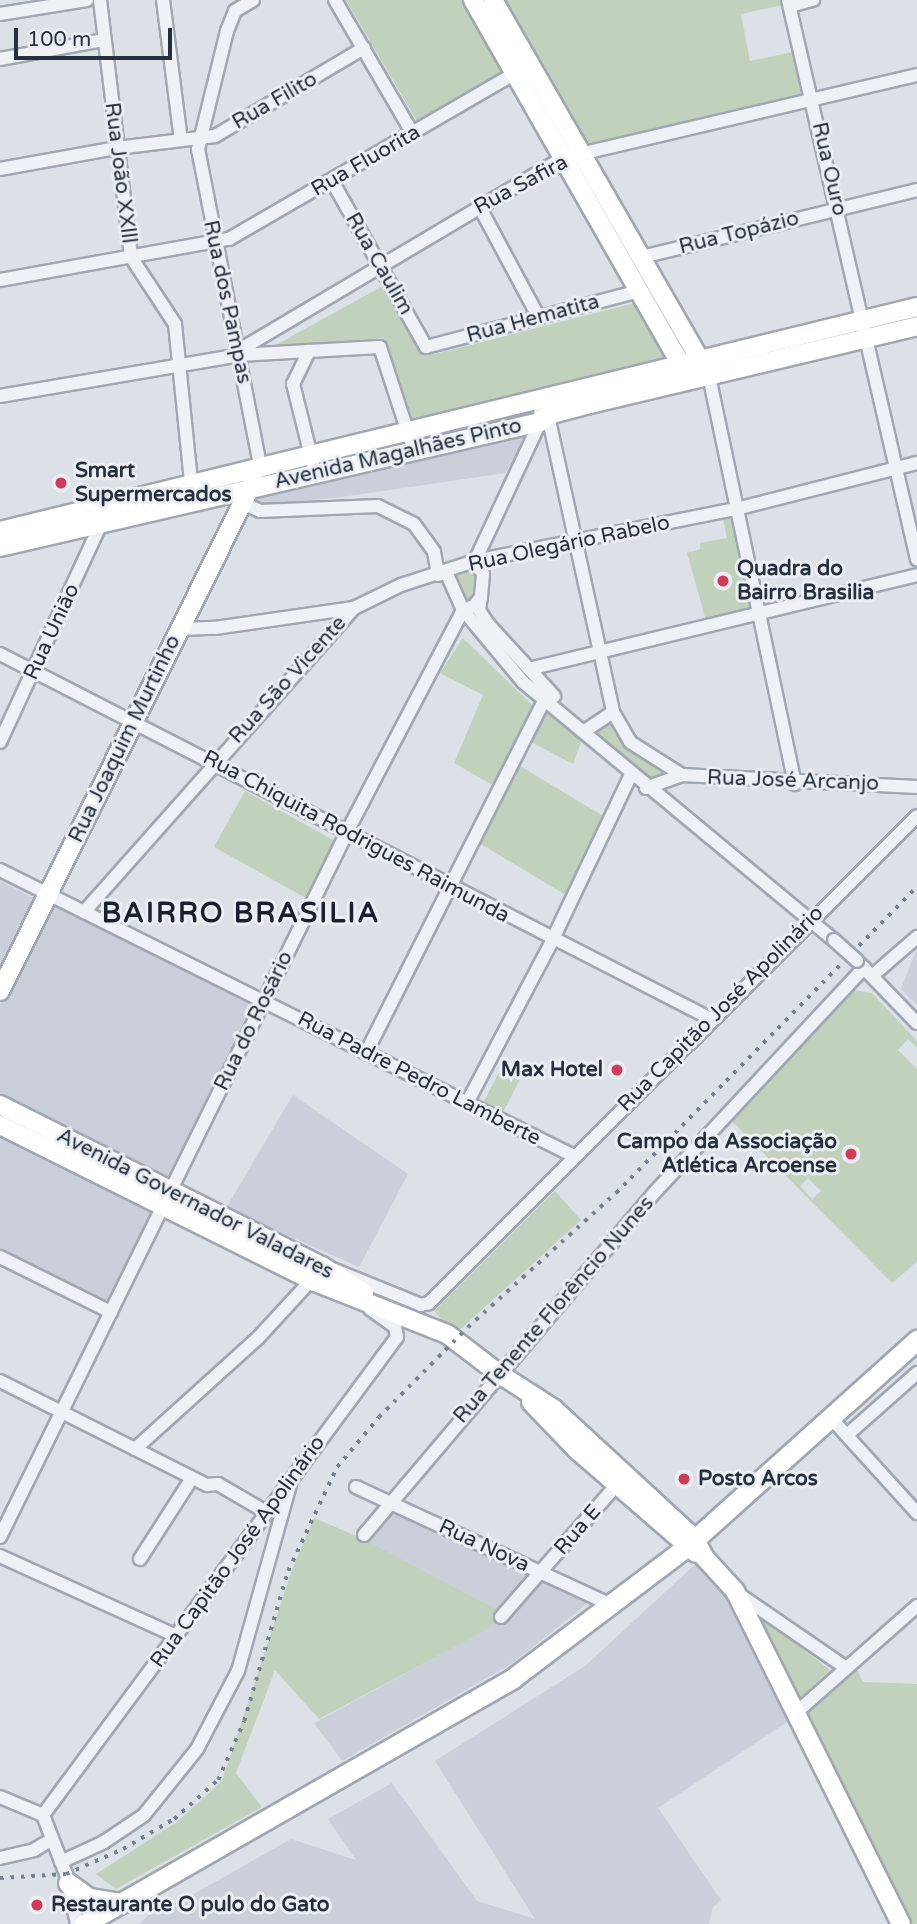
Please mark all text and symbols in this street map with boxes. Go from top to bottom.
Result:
scale bar [18,14,175,58]
text: 100 m [27,27,91,52]
street label: Rua Filito [228,67,322,135]
street label: Rua João XXlll [99,101,141,245]
street label: Rua Fluorita [307,120,425,202]
street label: Rua Ouro [806,120,852,218]
street label: Rua Safira [470,150,572,220]
street label: Rua Topázio [676,206,802,260]
street label: Rua Caulim [340,208,418,320]
street label: Rua dos Pampas [197,218,257,386]
street label: Rua Hematita [464,289,602,349]
street label: Avenida Magalhães Pinto [272,413,524,495]
place label: Smart Supermercados [75,458,232,508]
marker: Smart Supermercados [53,475,69,491]
street label: Rua Olegário Rabelo [466,510,672,578]
place label: Quadra do Bairro Brasilia [737,556,874,606]
marker: Quadra do Bairro Brasilia [715,573,731,589]
street label: Rua União [19,580,85,684]
street label: Rua São Vicente [224,611,352,749]
street label: Rua Joaquim Murtinho [64,631,186,847]
street label: Rua Chiquita Rodrigues Raimunda [198,745,514,929]
street label: Rua José Arcanjo [707,765,879,797]
district label: BAIRRO BRASILIA [104,896,378,930]
street label: Rua Capitão José Apolinário [613,901,829,1117]
street label: Rua do Rosário [209,947,299,1095]
street label: Rua Padre Pedro Lamberte [293,1007,545,1151]
place label: Max Hotel [501,1057,603,1083]
marker: Max Hotel [609,1062,625,1078]
street label: Avenida Governador Valadares [53,1123,337,1285]
place label: Campo da Associação Atlética Arcoense [617,1129,837,1179]
marker: Campo da Associação Atlética Arcoense [843,1146,859,1162]
street label: Rua Tenente Florêncio Nunes [449,1191,659,1429]
street label: Rua Capitão José Apolinário [145,1431,331,1673]
place label: Posto Arcos [698,1466,818,1492]
marker: Posto Arcos [676,1471,692,1487]
street label: Rua E [549,1500,607,1560]
street label: Rua Nova [435,1514,533,1578]
place label: Restaurante O pulo do Gato [51,1892,330,1918]
marker: Restaurante O pulo do Gato [29,1897,45,1913]

